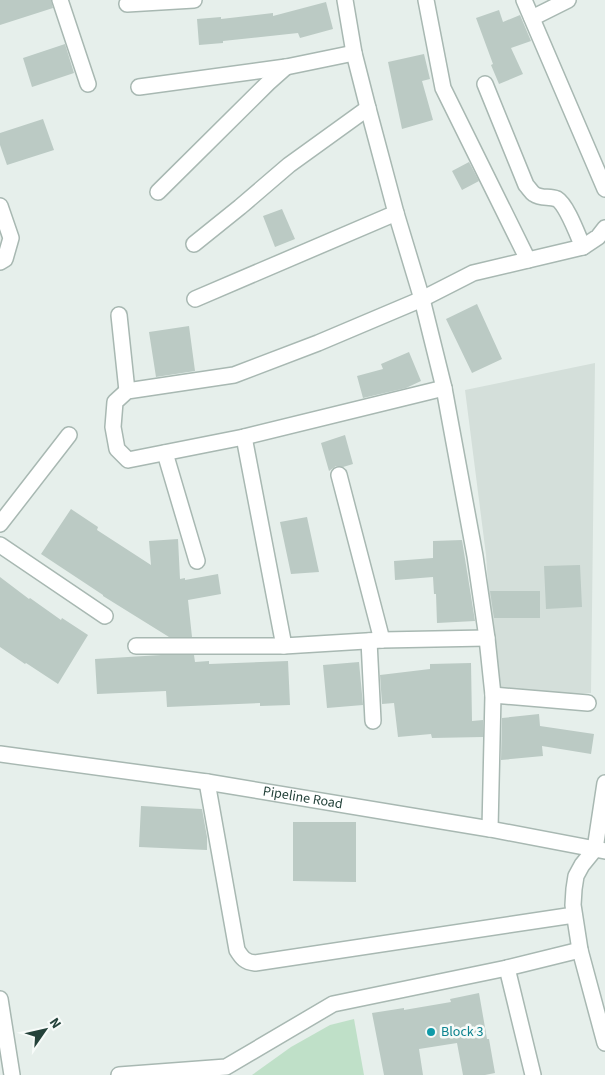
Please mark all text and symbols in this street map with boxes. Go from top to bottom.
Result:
street label: Pipeline Road [261,781,344,814]
north arrow [20,1005,70,1055]
text: N [44,1014,66,1033]
place label: Block 3 [441,1022,484,1042]
marker: Block 3 [425,1026,437,1038]

